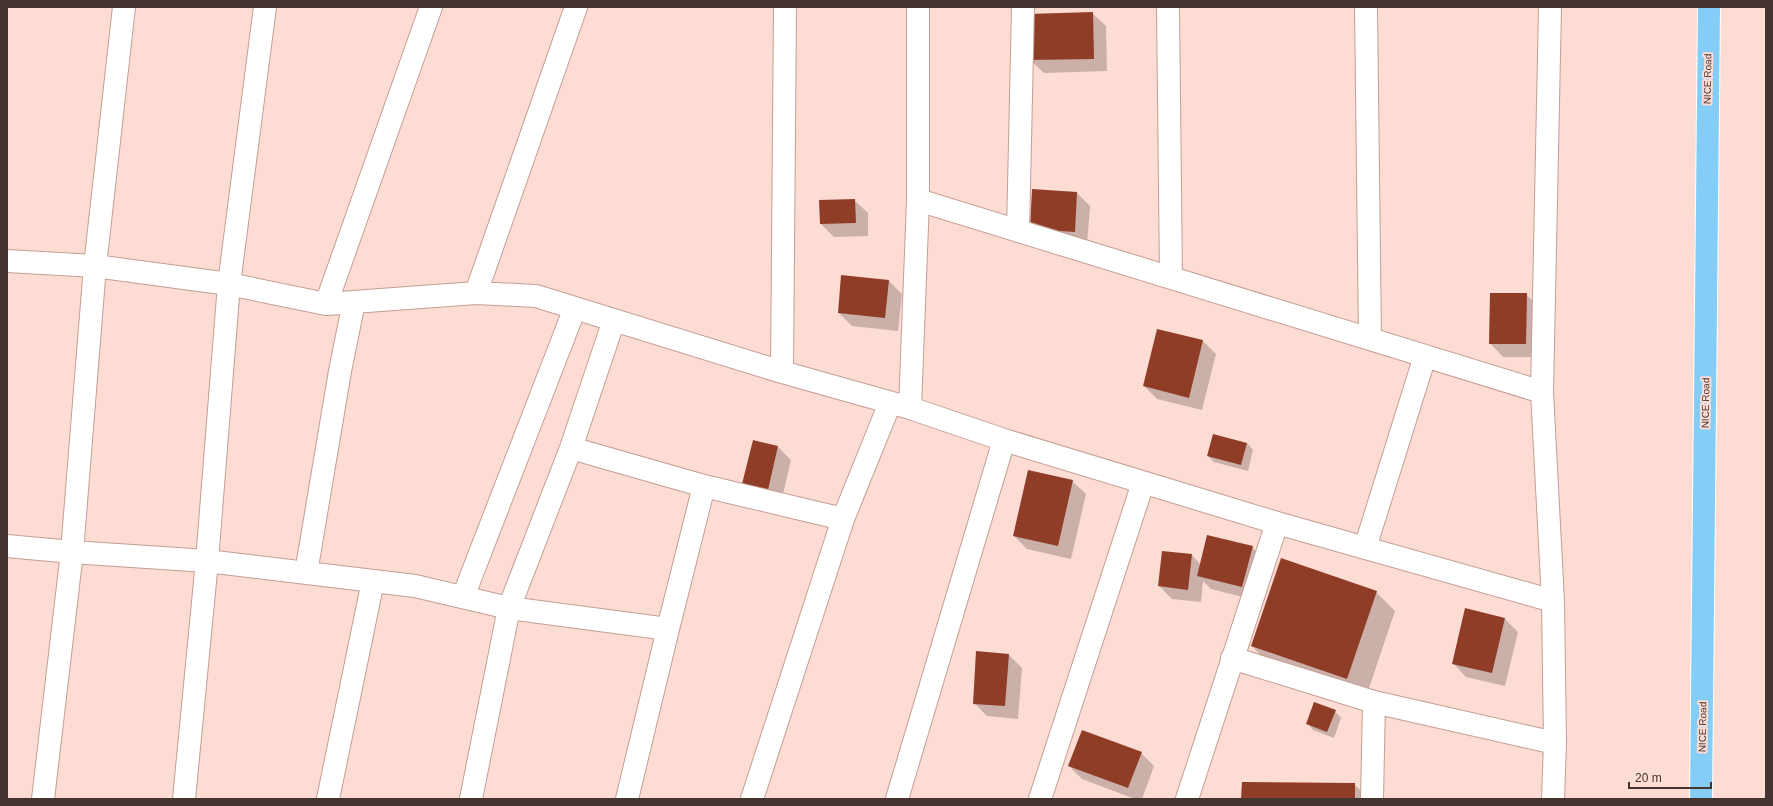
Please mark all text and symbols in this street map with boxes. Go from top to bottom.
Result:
street label: NICE Road [1702,54,1713,104]
street label: NICE Road [1700,378,1711,428]
street label: NICE Road [1697,702,1708,752]
scale bar [1629,764,1711,790]
text: 20 m [1635,771,1662,785]

